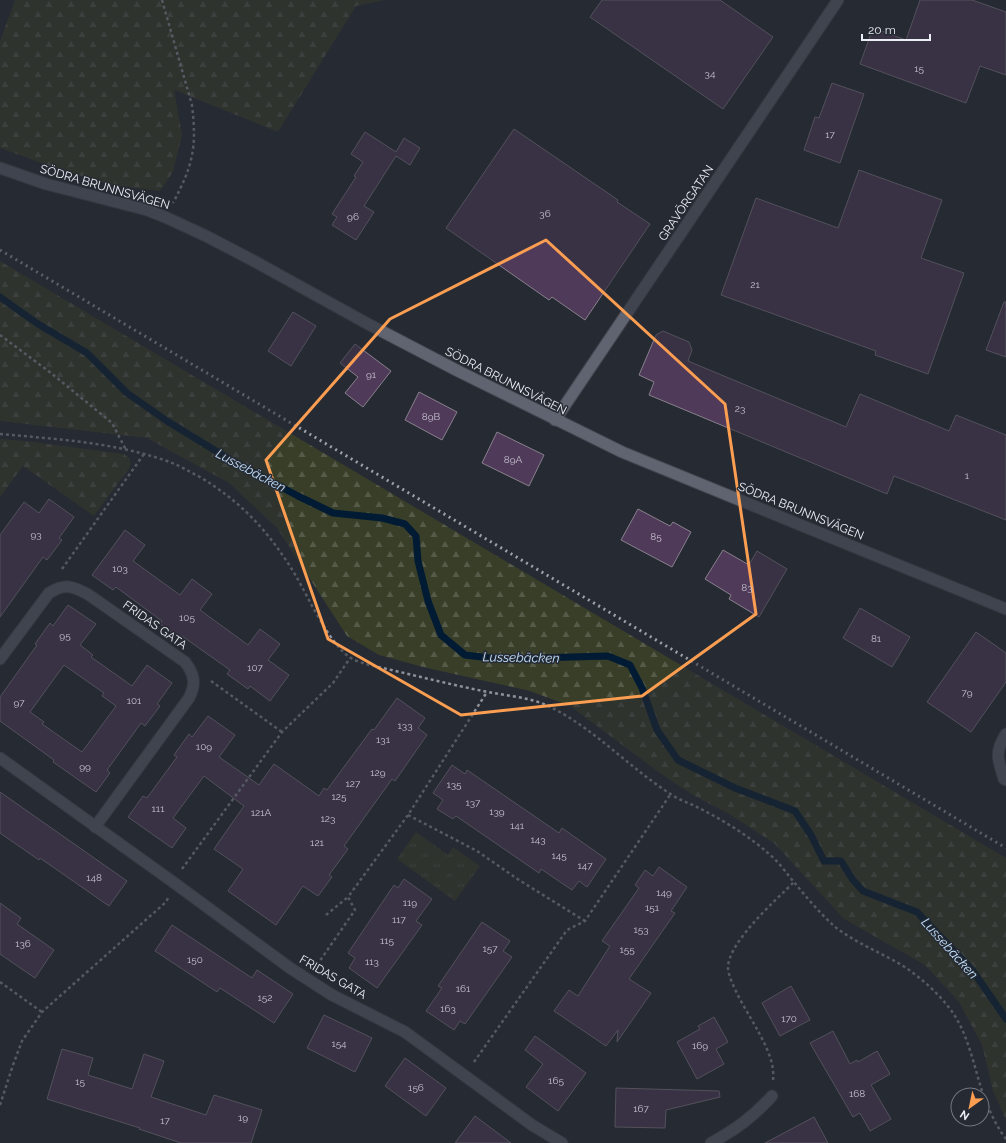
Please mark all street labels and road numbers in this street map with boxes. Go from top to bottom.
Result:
street label: SÖDRA BRUNNSVÄGEN [38,162,172,212]
street label: GRAVÖRGATAN [656,163,716,243]
street label: SÖDRA BRUNNSVÄGEN [443,344,569,418]
street label: SÖDRA BRUNNSVÄGEN [736,479,866,543]
street label: FRIDAS GATA [120,598,190,652]
street label: FRIDAS GATA [297,952,369,1002]

